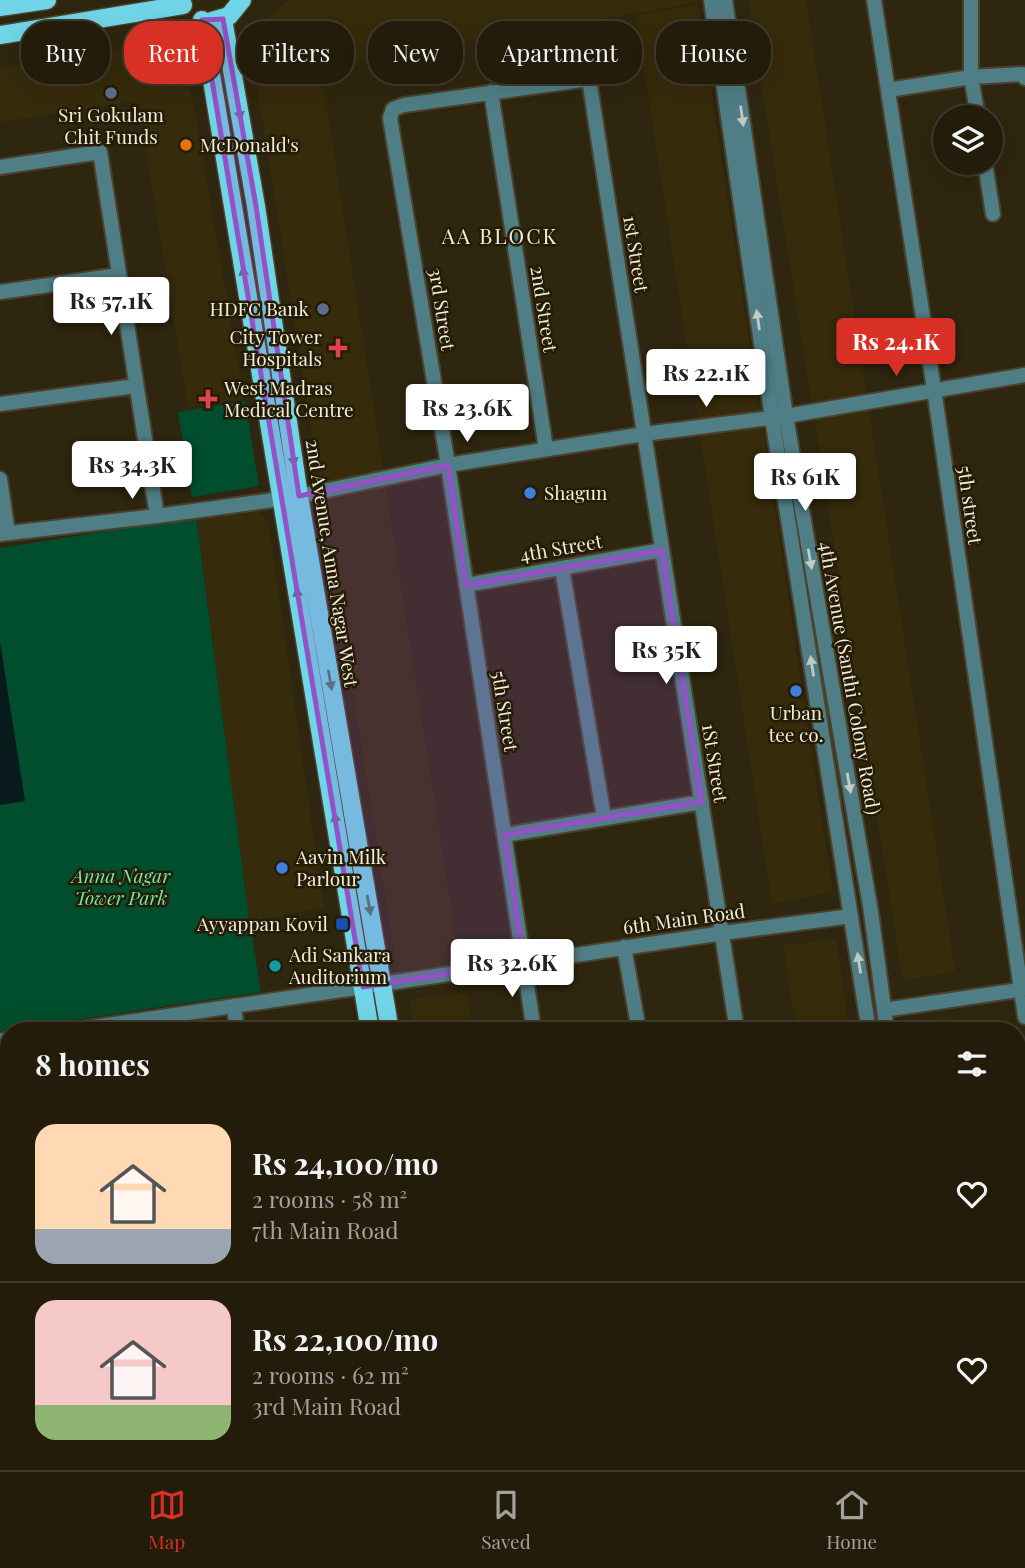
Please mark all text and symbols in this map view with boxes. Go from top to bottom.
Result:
chip: Buy [21,21,110,84]
chip: Rent [124,21,223,84]
chip: Filters [237,21,354,84]
chip: New [368,21,463,84]
chip: Apartment [477,21,642,84]
chip: House [656,21,771,84]
marker: Sri Gokulam Chit Funds [103,85,119,101]
one-way arrow [233,99,244,121]
place label: Sri Gokulam Chit Funds [58,101,164,149]
one-way arrow [737,105,748,127]
map controls [933,105,1003,175]
button: layers [933,105,1003,175]
place label: McDonald's [200,131,299,157]
marker: McDonald's [178,137,194,153]
street label: 1st Street [618,213,656,294]
district label: AA BLOCK [441,221,558,249]
street label: 2nd Street [525,264,565,354]
one-way arrow [238,266,249,288]
street label: 3rd Street [424,266,462,352]
pin: Rs 57.1K [39,278,183,337]
text: Rs 57.1K [69,284,153,315]
place label: HDFC Bank [210,295,310,321]
marker: HDFC Bank [315,301,331,317]
one-way arrow [752,309,763,331]
pin: Rs 24.1K [824,318,968,378]
place label: City Tower Hospitals [229,323,323,371]
text: Rs 24.1K [852,325,940,356]
marker: City Tower Hospitals [328,338,348,358]
pin: Rs 22.1K [634,350,778,409]
text: Rs 22.1K [662,356,750,387]
place label: West Madras Medical Centre [223,374,354,422]
pin: Rs 23.6K [395,384,539,444]
marker: West Madras Medical Centre [198,389,218,409]
text: Rs 23.6K [422,391,512,422]
street label: 2nd Avenue, Anna Nagar West [301,437,365,689]
pin: Rs 34.3K [60,442,204,501]
one-way arrow [287,445,298,467]
text: Rs 34.3K [88,448,176,479]
pin: Rs 61K [748,454,862,513]
text: Rs 61K [770,460,840,491]
street label: 5th street [953,464,989,546]
place label: Shagun [544,479,608,505]
marker: Shagun [522,485,538,501]
street label: 4th Street [518,527,604,567]
street label: 4th Avenue (Santhi Colony Road) [814,539,888,817]
one-way arrow [805,548,816,570]
one-way arrow [292,587,303,609]
pin: Rs 35K [609,626,723,686]
text: Rs 35K [631,633,701,664]
one-way arrow [806,655,817,677]
one-way arrow [325,669,336,691]
street label: 5th Street [487,669,525,753]
marker: Urban tee co. [788,683,804,699]
place label: Urban tee co. [768,699,824,747]
street label: 1St Street [697,722,735,804]
one-way arrow [844,772,855,794]
one-way arrow [330,812,341,834]
place label: Aavin Milk Parlour [295,843,387,891]
marker: Aavin Milk Parlour [274,860,290,876]
park label: Anna Nagar Tower Park [70,862,171,910]
one-way arrow [364,894,375,916]
street label: 6th Main Road [621,897,747,939]
place label: Ayyappan Kovil [196,910,329,936]
marker: Ayyappan Kovil [334,916,350,932]
pin: Rs 32.6K [440,940,584,999]
place label: Adi Sankara Auditorium [288,941,392,989]
text: Rs 32.6K [467,946,557,977]
one-way arrow [853,952,864,974]
marker: Adi Sankara Auditorium [267,958,283,974]
text: 8 homes [35,1044,150,1084]
icon: filters [953,1045,991,1083]
text: Rs 24,100/mo [252,1143,438,1183]
icon: home [91,1152,175,1236]
icon: heart [953,1175,991,1213]
text: 2 rooms · 58 m² [252,1183,407,1214]
text: 7th Main Road [252,1214,399,1245]
text: Rs 22,100/mo [252,1319,438,1359]
icon: home [91,1328,175,1412]
icon: heart [953,1351,991,1389]
text: 2 rooms · 62 m² [252,1359,409,1390]
text: 3rd Main Road [252,1390,401,1421]
tab: Map [148,1486,186,1554]
tab: Saved [481,1486,531,1554]
tab: Home [826,1486,877,1554]

